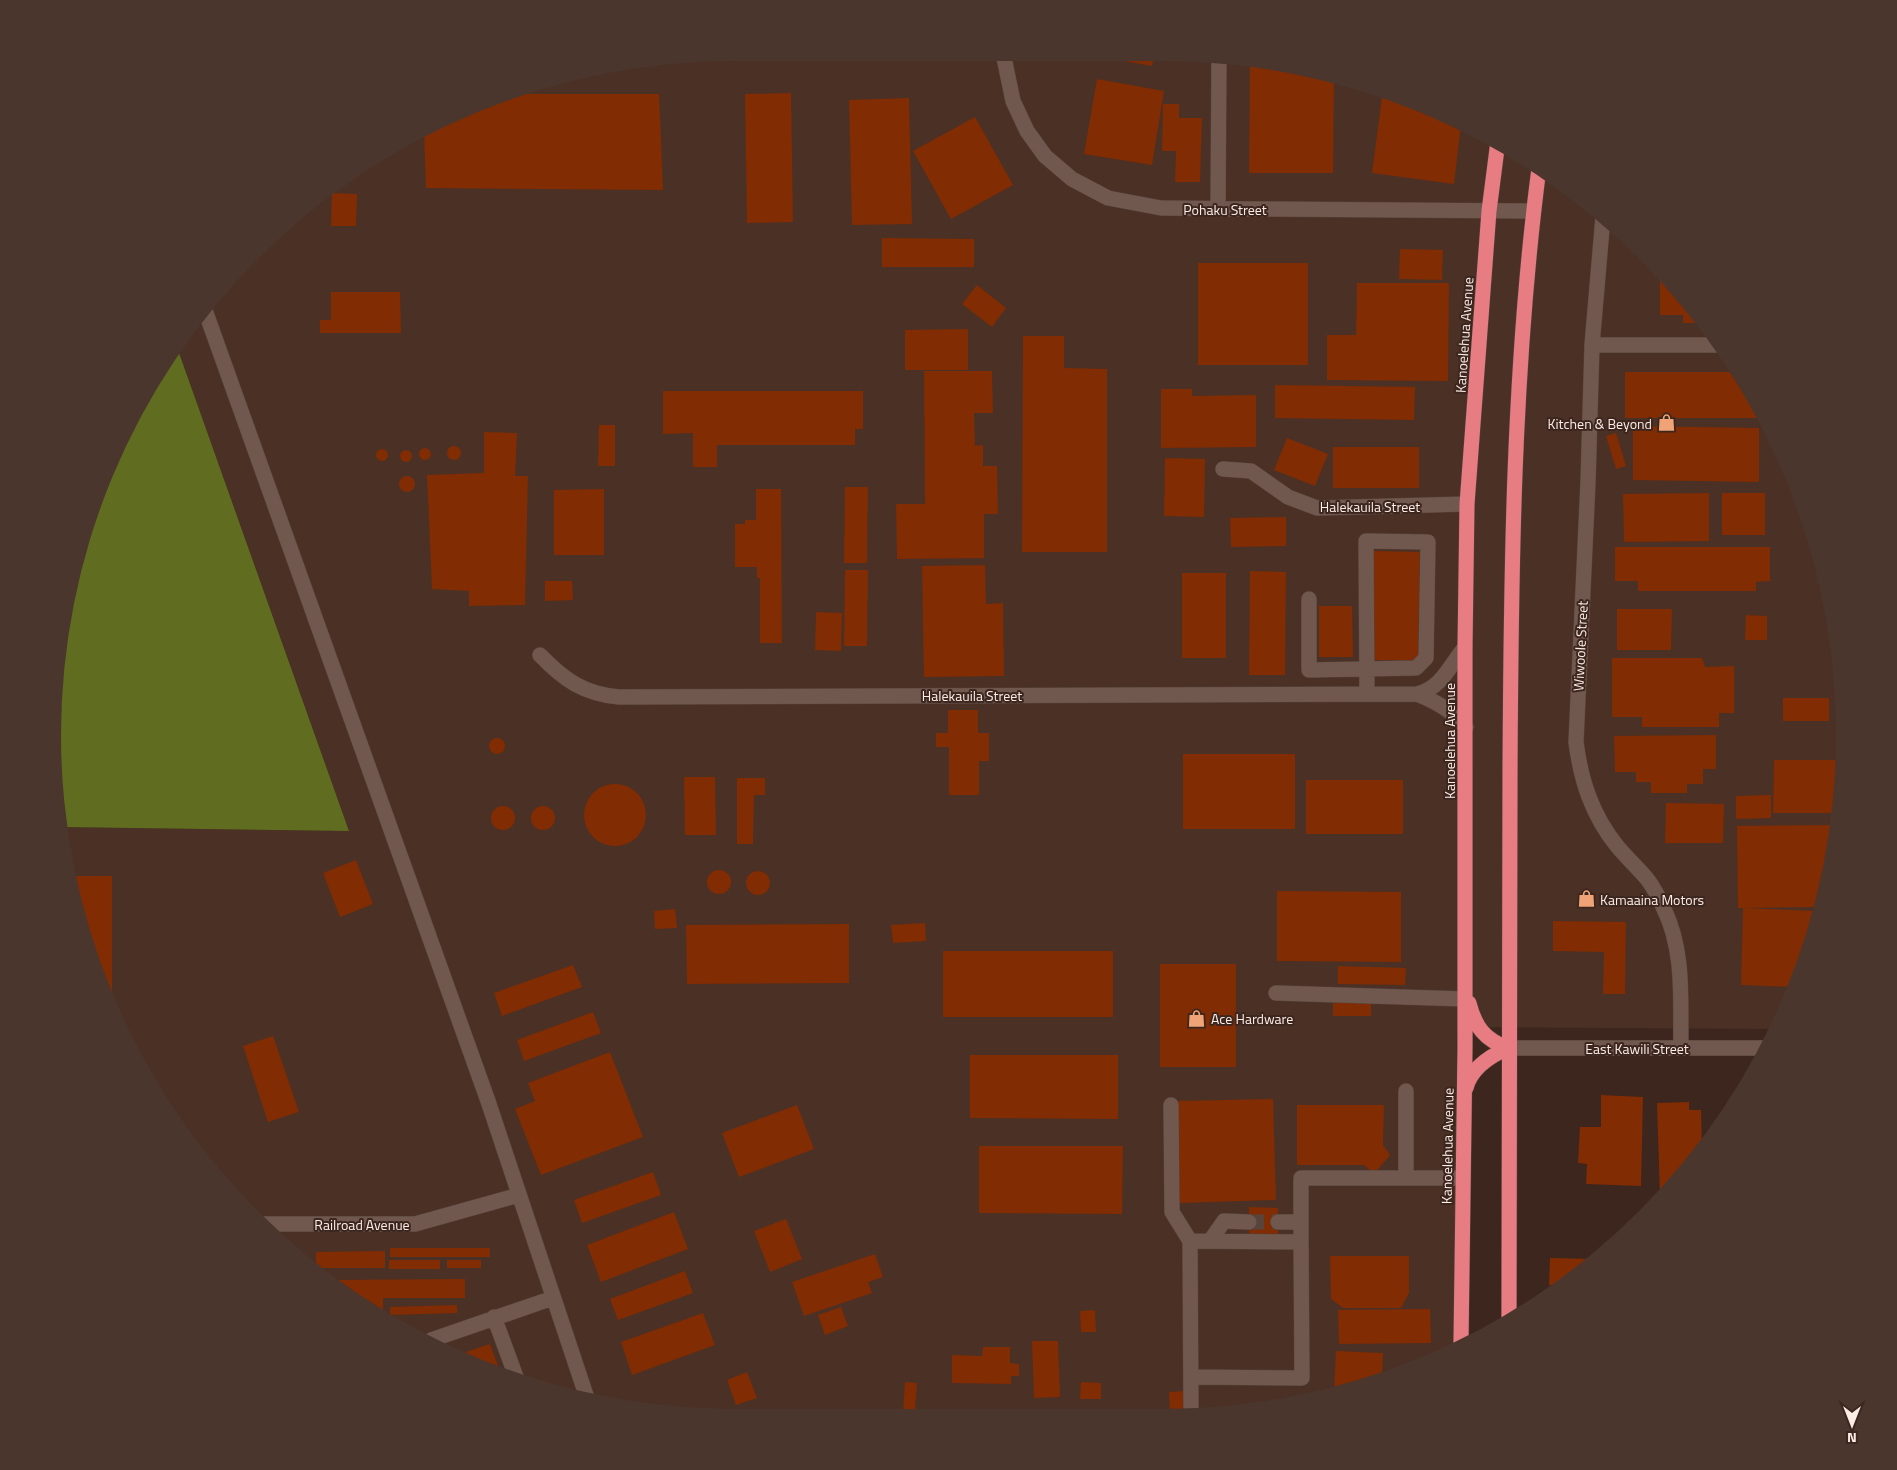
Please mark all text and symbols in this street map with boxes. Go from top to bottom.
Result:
street label: Pohaku Street [1183,199,1267,220]
street label: Kanoelehua Avenue [1449,276,1479,394]
place label: Kitchen & Beyond [1548,413,1652,434]
shop icon: Kitchen & Beyond [1656,413,1676,433]
street label: Halekauila Street [1320,496,1420,517]
street label: Wiwoole Street [1567,600,1593,692]
street label: Kanoelehua Avenue [1439,683,1460,799]
street label: Halekauila Street [922,685,1022,706]
shop icon: Kamaaina Motors [1576,889,1596,909]
place label: Kamaaina Motors [1600,889,1704,910]
shop icon: Ace Hardware [1187,1008,1207,1028]
place label: Ace Hardware [1211,1008,1293,1029]
street label: East Kawili Street [1585,1038,1689,1059]
street label: Kanoelehua Avenue [1435,1088,1459,1204]
street label: Railroad Avenue [314,1214,410,1235]
north arrow [1827,1400,1877,1450]
text: N [1847,1428,1857,1449]

